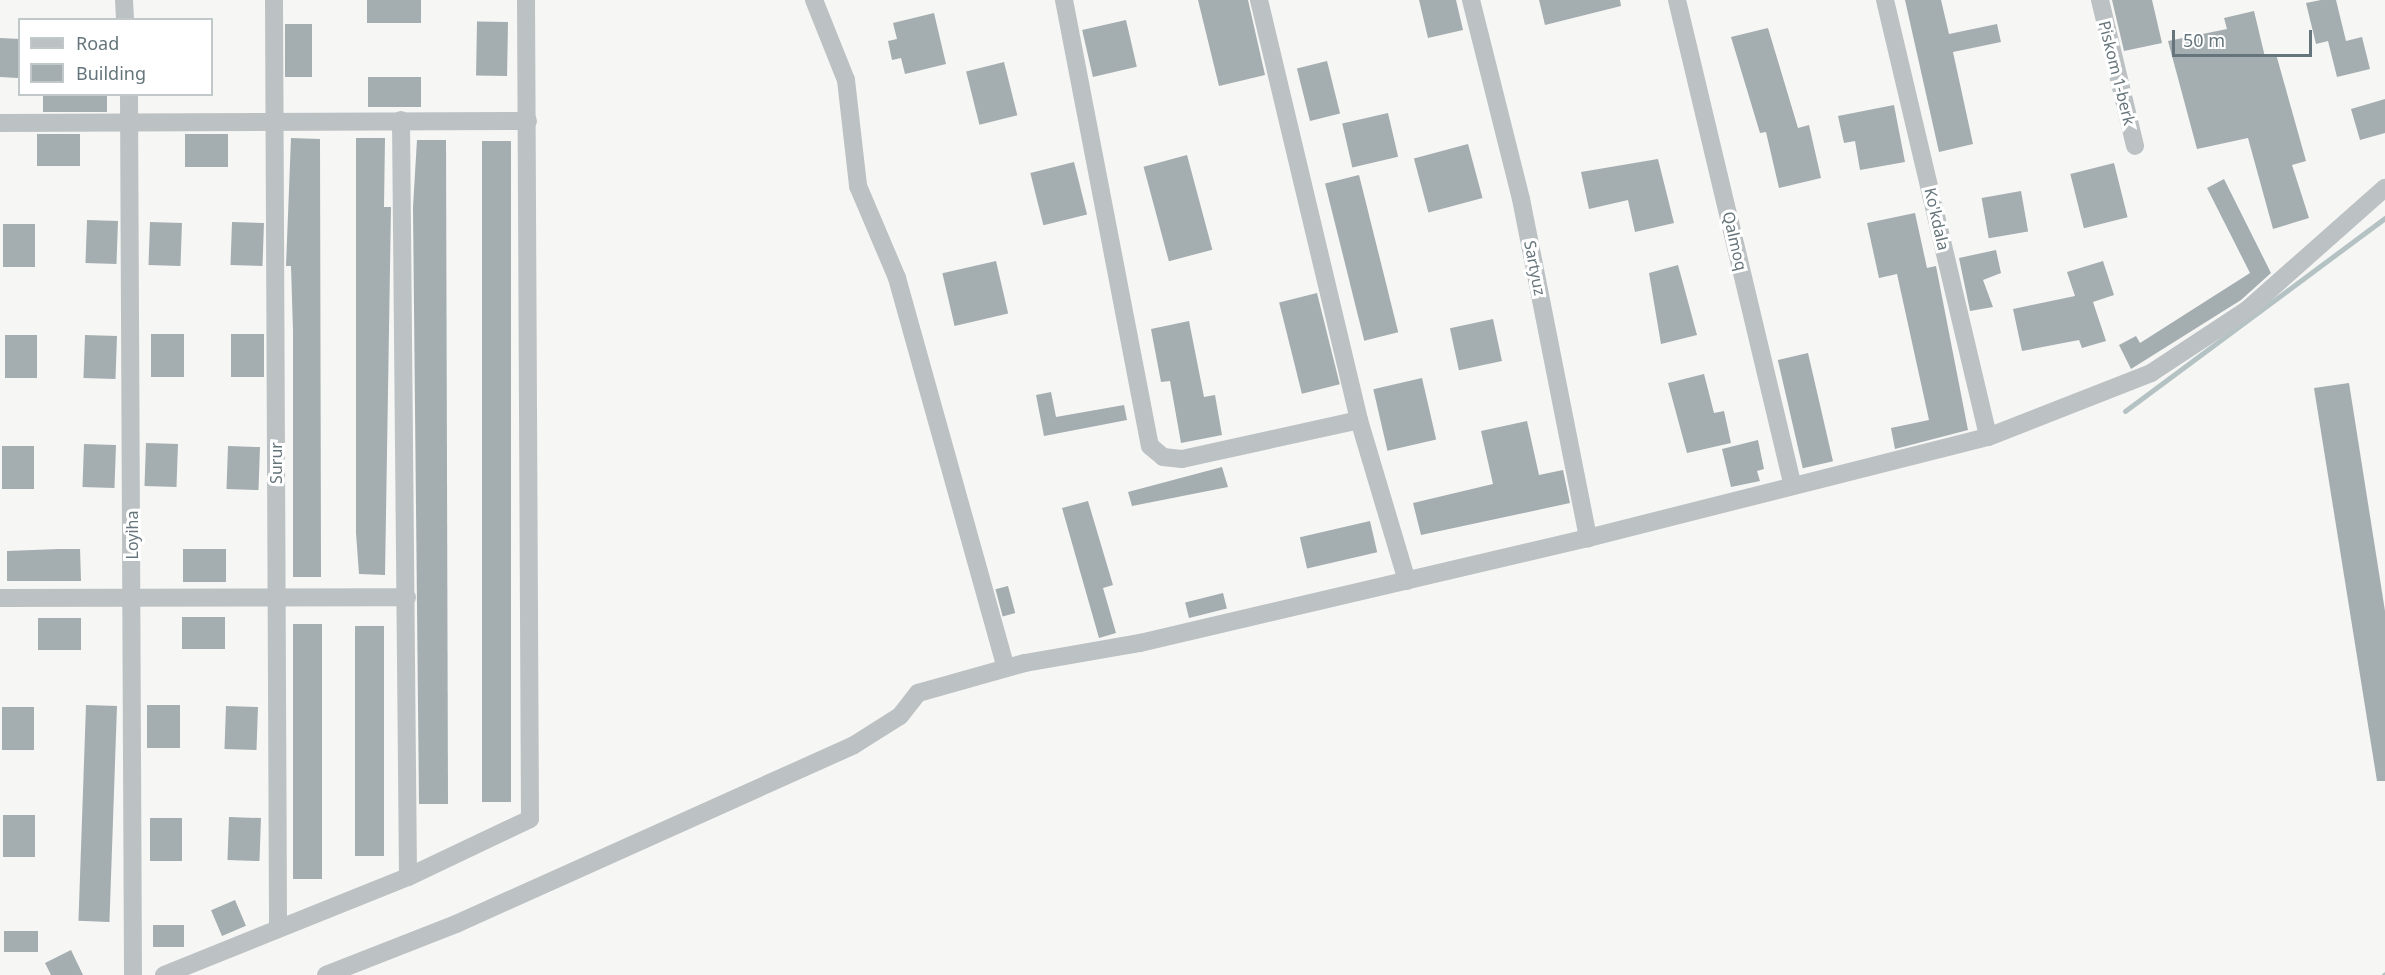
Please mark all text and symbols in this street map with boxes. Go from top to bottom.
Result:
legend [18,18,213,96]
scale bar [2175,18,2314,56]
street label: Piskom 1-berk [2095,19,2139,127]
text: 50 m [2183,28,2225,52]
text: Road [76,31,119,55]
text: Building [76,61,146,85]
street label: Ko'kdala [1921,186,1953,252]
street label: Qalmoq [1719,210,1751,272]
street label: Sartyuz [1520,239,1550,297]
street label: Surur [266,442,286,484]
street label: Loyiha [122,511,142,559]

